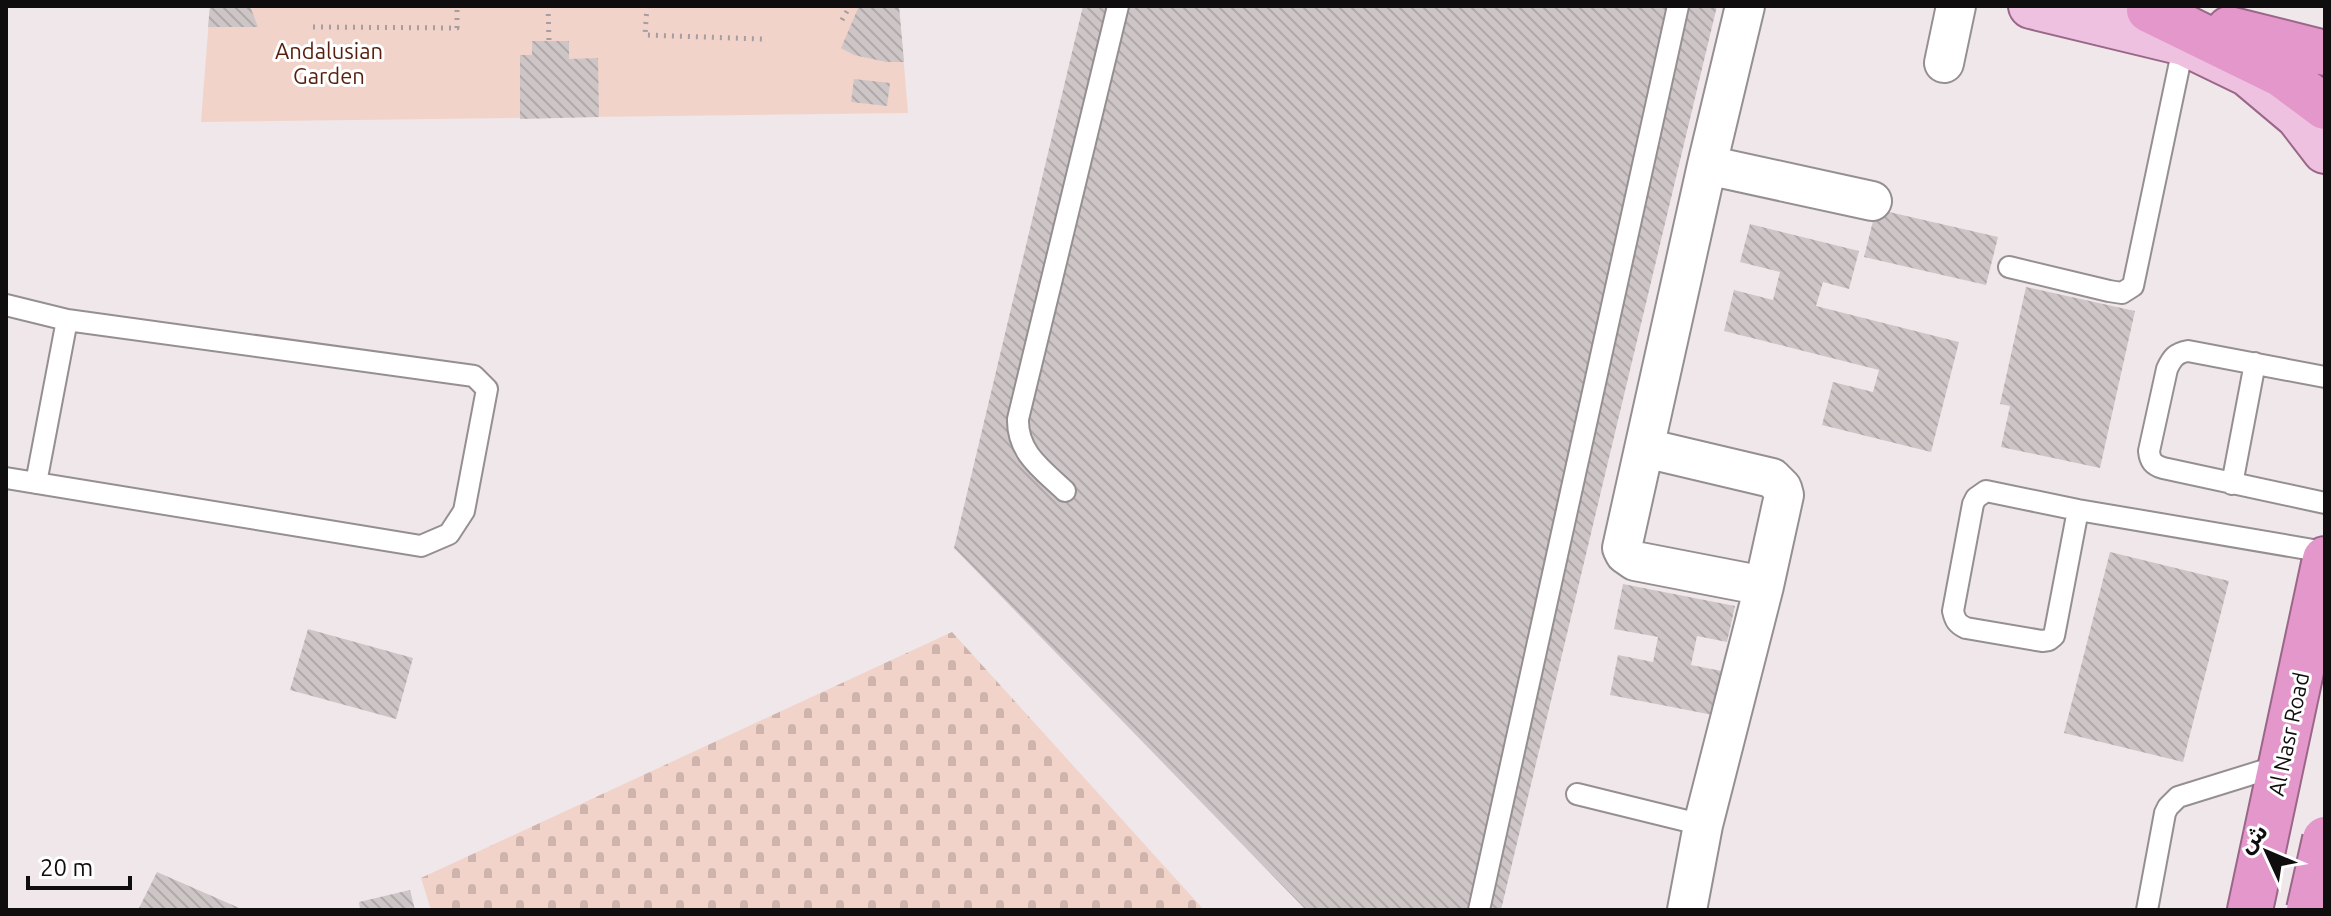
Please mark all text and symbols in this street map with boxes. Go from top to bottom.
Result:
park label: Andalusian Garden [275,38,383,88]
street label: Al Nasr Road [2263,670,2313,798]
north arrow [2227,812,2307,892]
text: ش [2233,818,2272,858]
scale bar [28,840,130,890]
text: 20 m [40,854,93,881]

